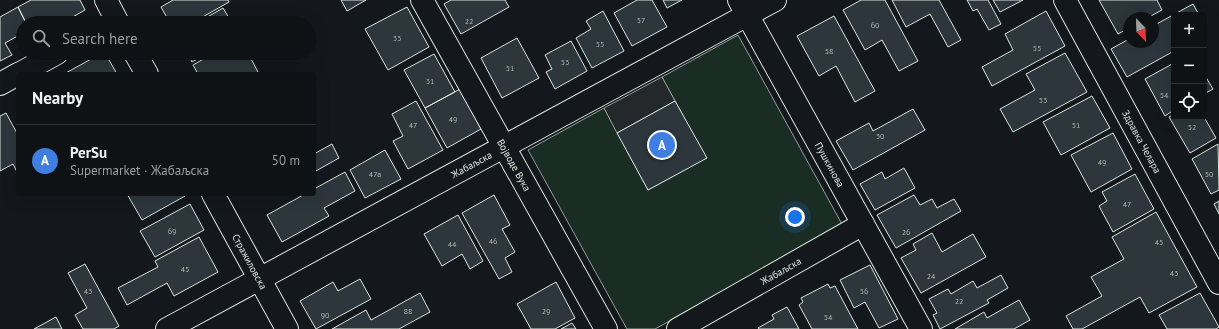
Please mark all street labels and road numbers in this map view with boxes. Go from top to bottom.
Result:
street label: Здравка Челара [1119,108,1164,176]
street label: Војводе Вука [494,137,534,194]
street label: Пушкинова [812,140,847,190]
street label: Жабаљска [448,148,494,182]
street label: Стражиловска [229,232,270,292]
street label: Жабаљска [757,254,804,288]

